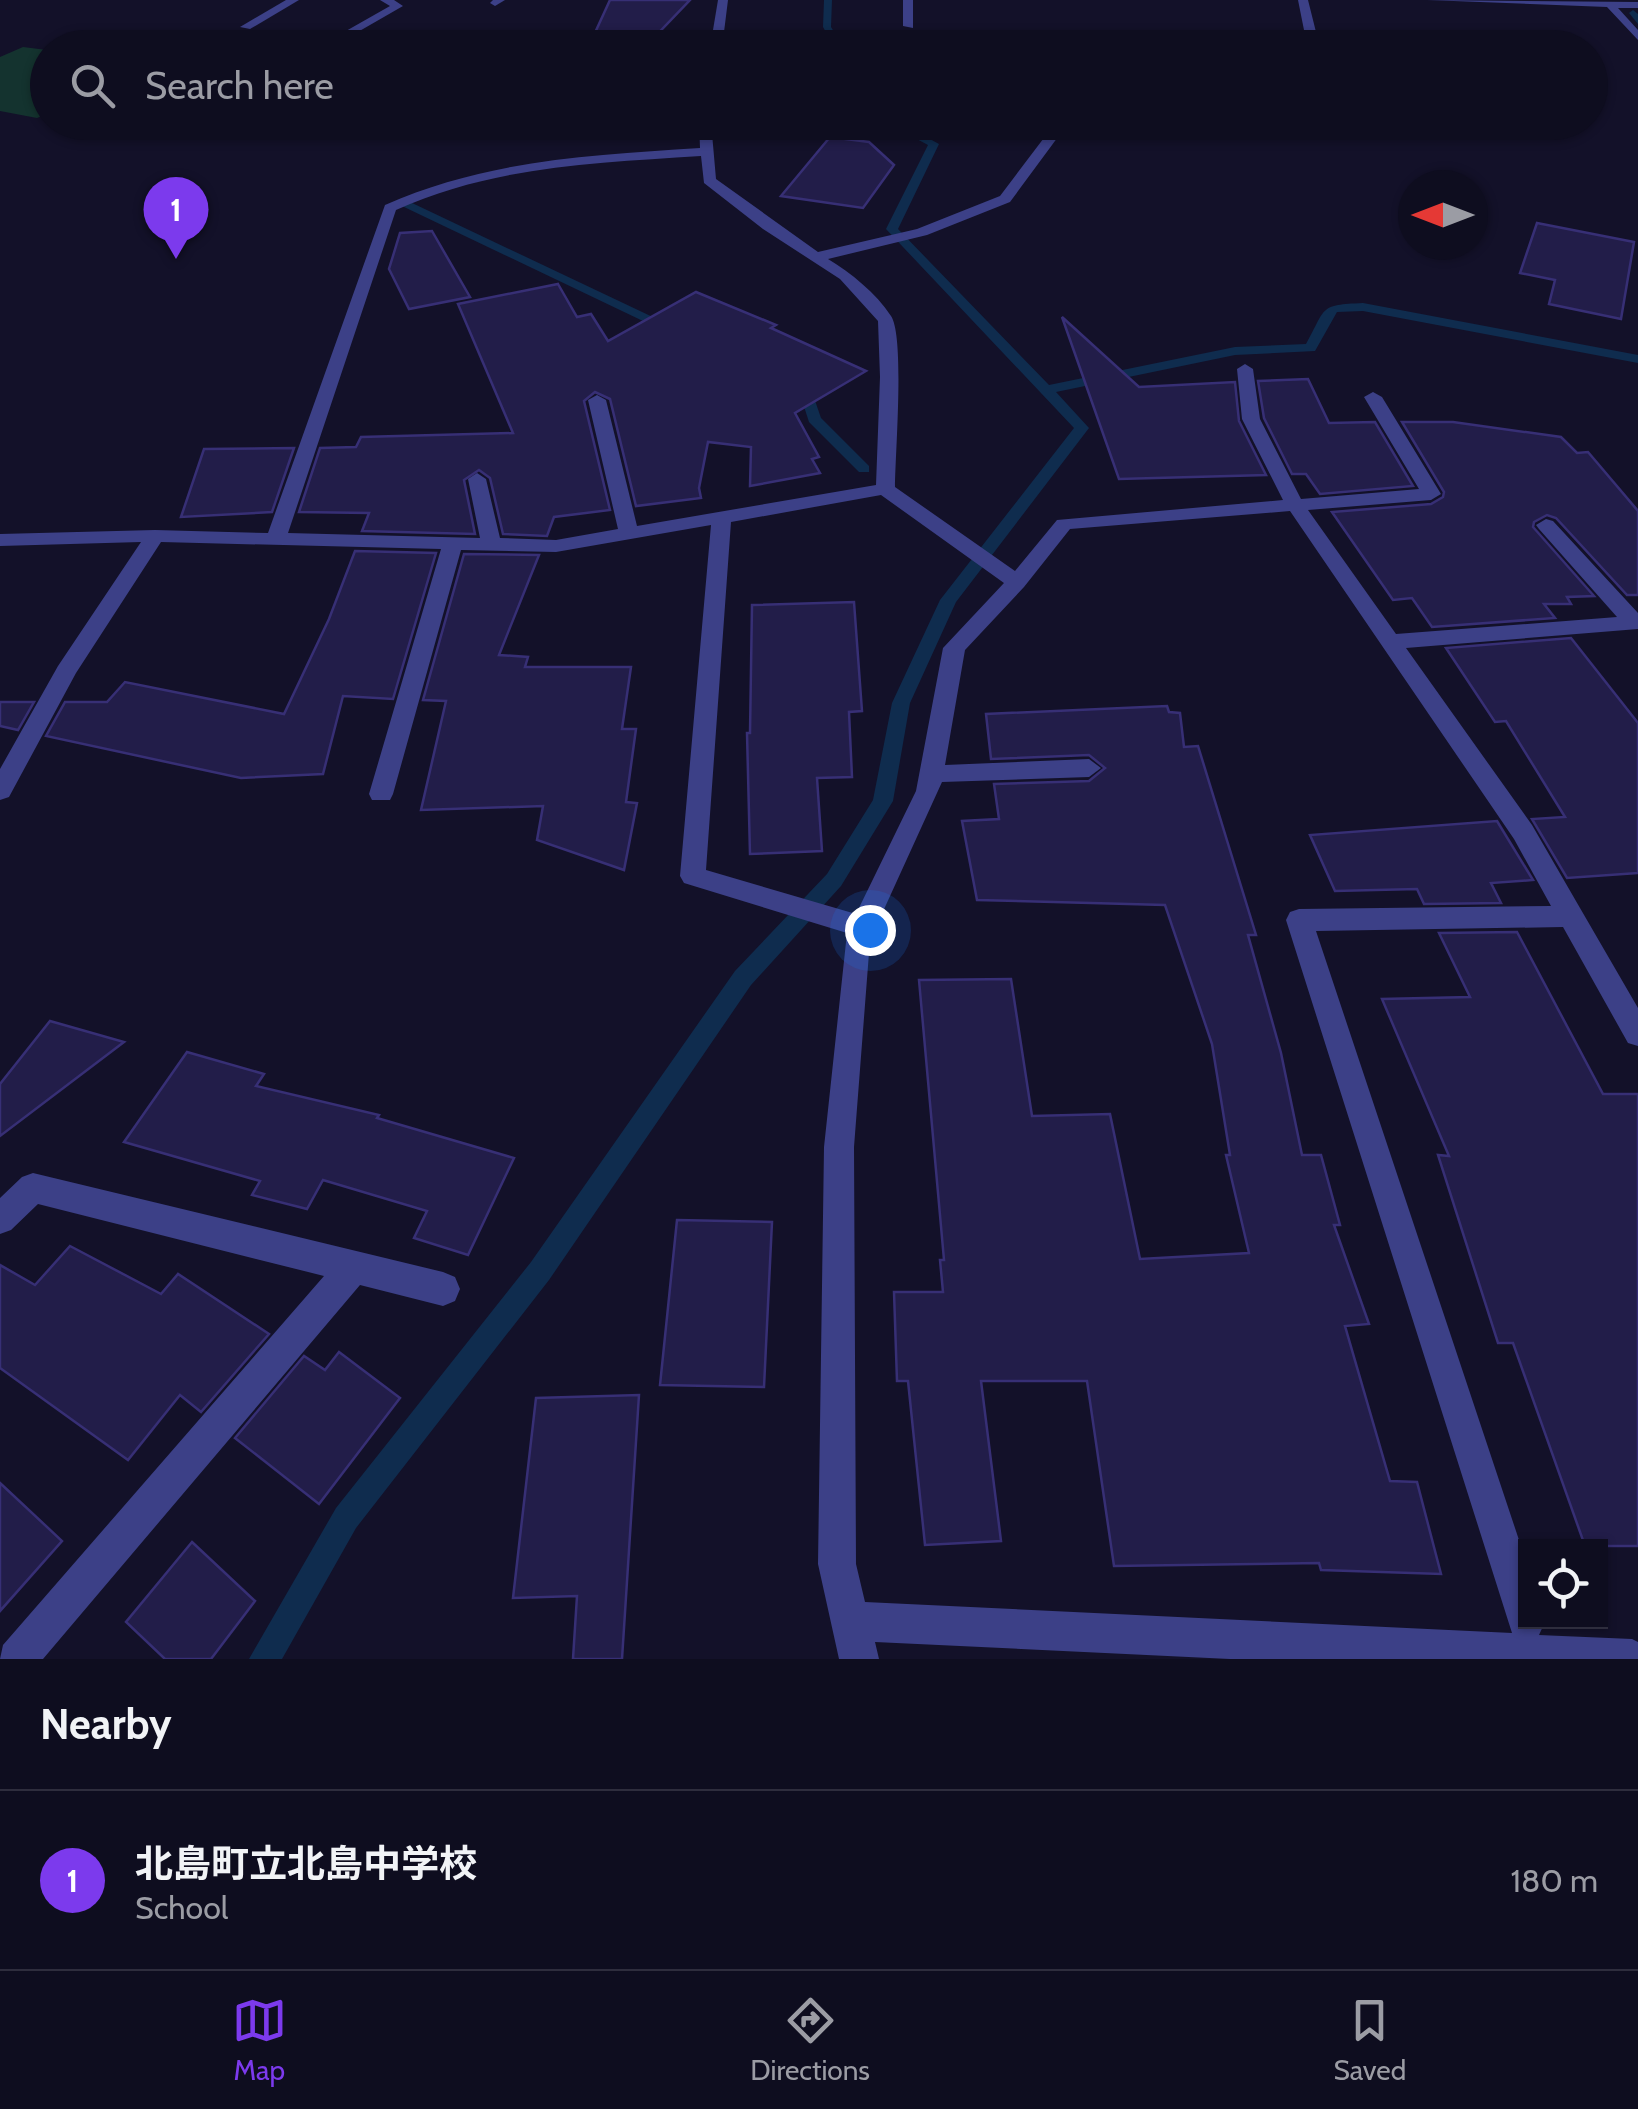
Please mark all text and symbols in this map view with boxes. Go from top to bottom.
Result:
search box [30,30,1608,140]
icon: search [65,58,120,113]
text: Search here [145,62,334,109]
north arrow [1398,170,1488,260]
pin: 1 [144,176,208,259]
your location [845,905,896,956]
map controls [1518,1539,1608,1629]
button: locate [1518,1539,1608,1629]
text: Nearby [40,1698,172,1750]
text: 北島町立北島中学校 [135,1840,477,1887]
text: 1 [67,1861,78,1900]
text: 180 m [1511,1861,1598,1900]
text: School [135,1888,228,1927]
tab: Map [232,1993,287,2087]
tab: Directions [750,1993,870,2087]
tab: Saved [1334,1993,1406,2087]

